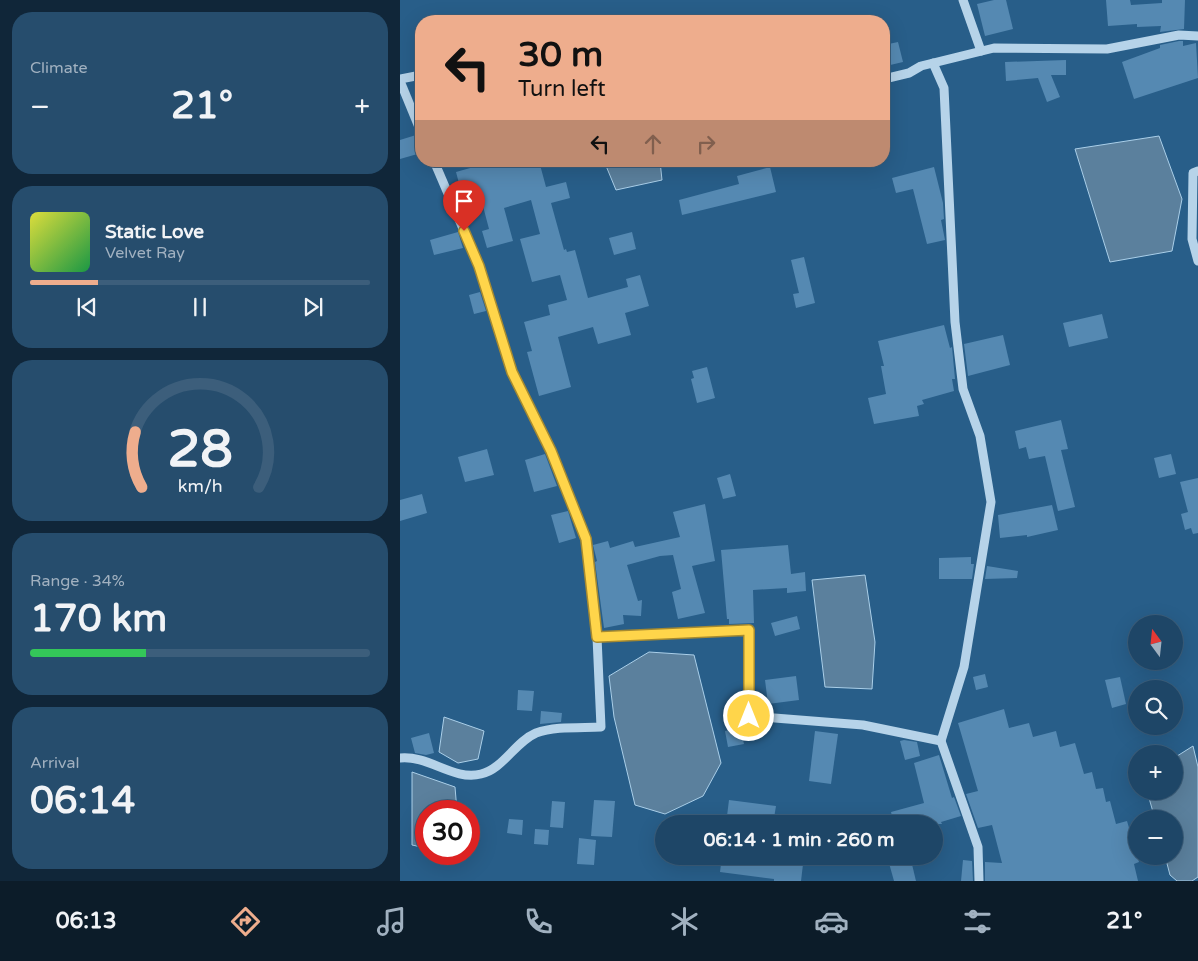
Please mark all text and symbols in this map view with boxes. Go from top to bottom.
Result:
text: 30 m [518,34,603,76]
icon: left [435,35,500,100]
text: Climate [30,58,88,78]
text: Turn left [518,76,606,102]
text: 21° [171,83,233,129]
text: − [30,90,50,124]
text: + [354,90,370,124]
icon: left [586,130,614,158]
icon: ahead [639,130,667,158]
icon: right [692,130,720,158]
pin [443,180,485,231]
icon: arrive [450,187,478,215]
text: Static Love [105,221,204,243]
text: Velvet Ray [105,243,185,263]
icon: previous [73,293,101,321]
icon: pause [186,293,214,321]
icon: next [299,293,327,321]
text: 28 [167,418,233,481]
text: km/h [178,476,222,497]
text: Range · 34% [30,571,125,591]
text: 170 km [30,596,167,642]
north arrow [1128,615,1182,670]
map controls [1128,615,1183,865]
button: search [1128,680,1183,735]
position arrow [722,689,774,741]
button: + [1128,745,1183,800]
text: Arrival [30,753,79,773]
text: 06:14 [30,778,135,824]
speed limit sign: 30 [415,800,480,865]
button: − [1128,810,1183,865]
text: 06:14 · 1 min · 260 m [703,829,895,851]
icon: directions [228,904,263,939]
icon: music [374,904,409,939]
icon: phone [521,904,556,939]
icon: climate [667,904,702,939]
icon: car [814,904,849,939]
icon: filters [960,904,995,939]
text: 06:13 [56,908,117,934]
text: 21° [1106,908,1142,934]

